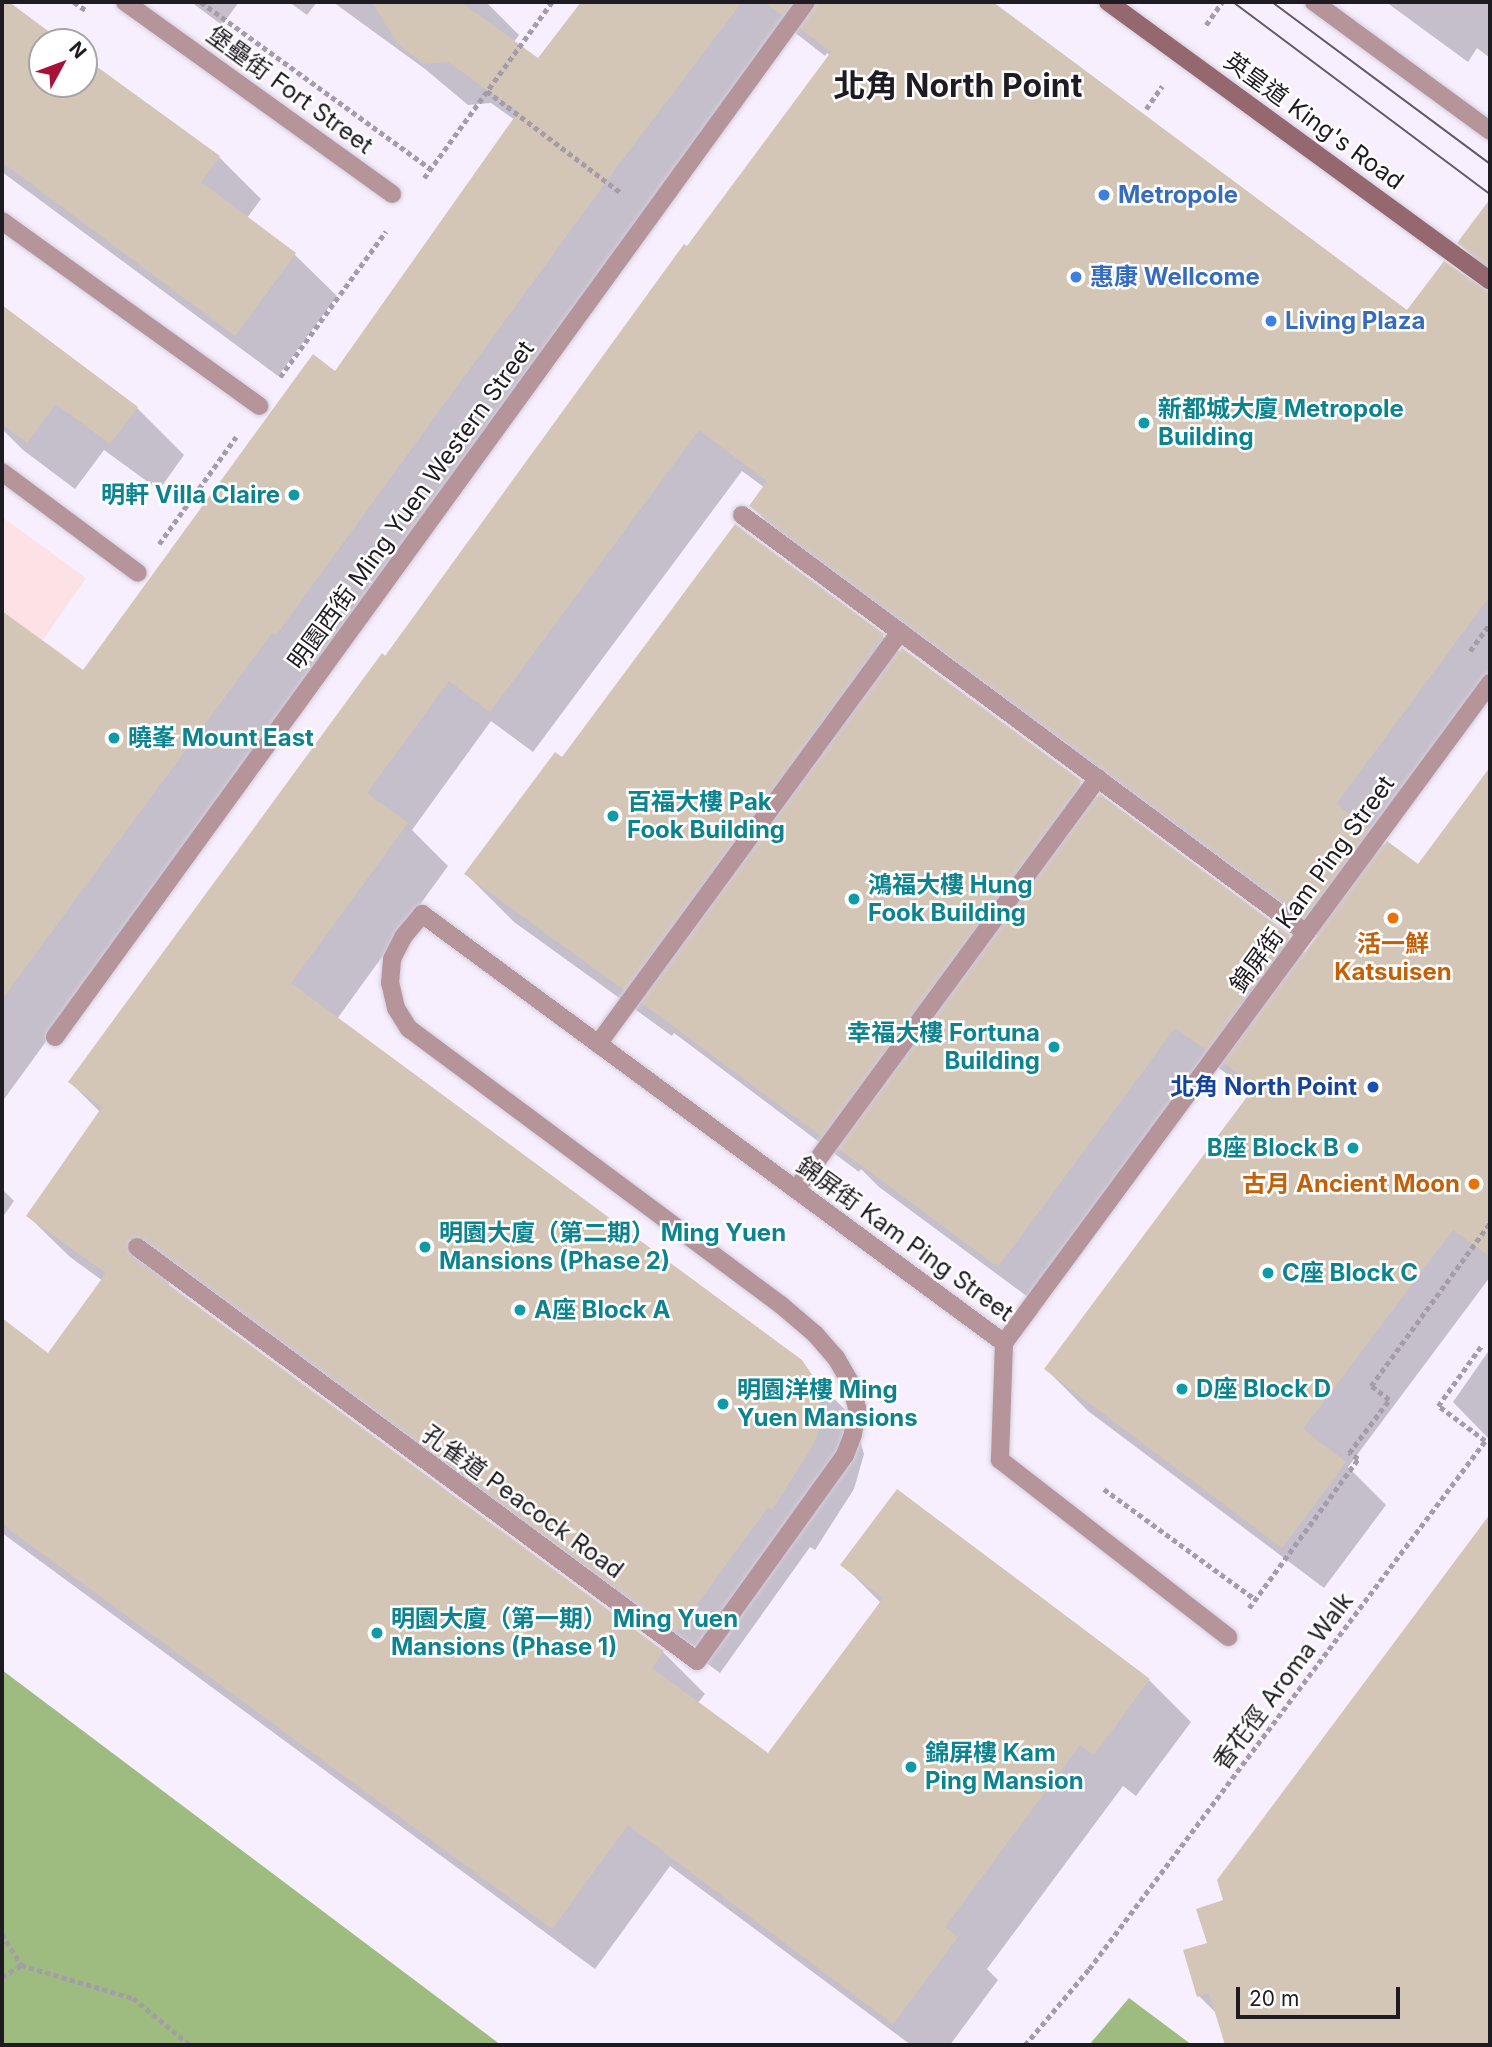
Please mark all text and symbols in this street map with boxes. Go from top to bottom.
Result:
street label: 堡壘街 Fort Street [201,20,379,160]
north arrow [28,28,98,98]
text: N [64,37,91,63]
street label: 英皇道 King's Road [1219,46,1409,196]
district label: 北角 North Point [834,67,1082,105]
place label: Metropole [1118,181,1238,209]
marker: Metropole [1096,187,1112,203]
place label: 惠康 Wellcome [1090,263,1260,291]
marker: 惠康 Wellcome [1068,269,1084,285]
place label: Living Plaza [1285,307,1425,335]
marker: Living Plaza [1263,313,1279,329]
street label: 明園西街 Ming Yuen Western Street [282,335,540,675]
place label: 新都城大廈 Metropole Building [1158,395,1404,451]
marker: 新都城大廈 Metropole Building [1136,415,1152,431]
place label: 明軒 Villa Claire [101,481,280,509]
marker: 明軒 Villa Claire [286,487,302,503]
place label: 曉峯 Mount East [128,724,314,752]
marker: 曉峯 Mount East [106,730,122,746]
street label: 錦屏街 Kam Ping Street [1224,770,1400,998]
place label: 百福大樓 Pak Fook Building [627,788,785,844]
marker: 百福大樓 Pak Fook Building [605,808,621,824]
place label: 鴻福大樓 Hung Fook Building [868,871,1033,927]
marker: 鴻福大樓 Hung Fook Building [846,891,862,907]
marker: 活一鮮 Katsuisen [1385,910,1401,926]
place label: 活一鮮 Katsuisen [1334,930,1452,986]
place label: 幸福大樓 Fortuna Building [847,1019,1040,1075]
marker: 幸福大樓 Fortuna Building [1046,1039,1062,1055]
place label: 北角 North Point [1170,1073,1357,1101]
marker: 北角 North Point [1363,1077,1383,1097]
place label: B座 Block B [1207,1134,1339,1162]
marker: B座 Block B [1345,1140,1361,1156]
street label: 錦屏街 Kam Ping Street [791,1151,1019,1327]
place label: 古月 Ancient Moon [1242,1170,1460,1198]
marker: 古月 Ancient Moon [1466,1176,1482,1192]
place label: 明園大廈（第二期） Ming Yuen Mansions (Phase 2) [439,1219,786,1275]
marker: 明園大廈（第二期） Ming Yuen Mansions (Phase 2) [417,1239,433,1255]
place label: C座 Block C [1282,1259,1418,1287]
marker: C座 Block C [1260,1265,1276,1281]
place label: A座 Block A [534,1296,670,1324]
marker: A座 Block A [512,1302,528,1318]
place label: D座 Block D [1196,1375,1331,1403]
place label: 明園洋樓 Ming Yuen Mansions [737,1376,918,1432]
marker: D座 Block D [1174,1381,1190,1397]
marker: 明園洋樓 Ming Yuen Mansions [715,1396,731,1412]
street label: 孔雀道 Peacock Road [417,1419,629,1585]
street label: 香花徑 Aroma Walk [1207,1587,1359,1775]
place label: 明園大廈（第一期） Ming Yuen Mansions (Phase 1) [391,1605,738,1661]
marker: 明園大廈（第一期） Ming Yuen Mansions (Phase 1) [369,1625,385,1641]
place label: 錦屏樓 Kam Ping Mansion [925,1739,1084,1795]
marker: 錦屏樓 Kam Ping Mansion [903,1759,919,1775]
scale bar [1240,1974,1404,2018]
text: 20 m [1249,1986,1299,2011]

